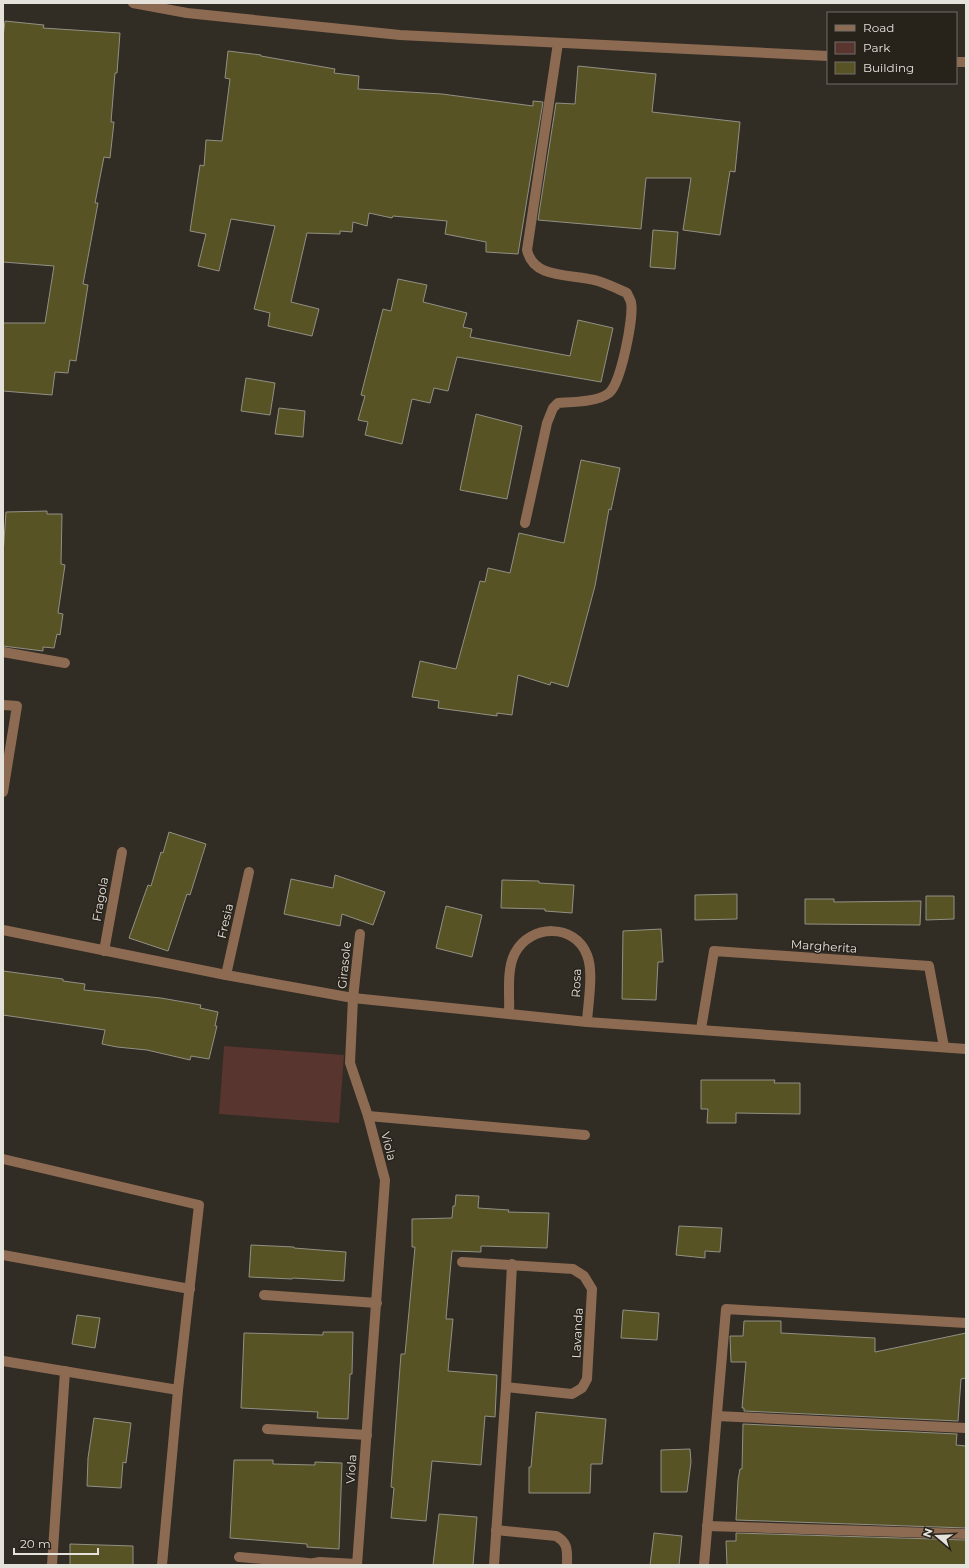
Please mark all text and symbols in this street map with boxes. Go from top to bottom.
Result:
legend [827,12,957,84]
text: Road [863,20,894,35]
text: Park [863,40,891,55]
text: Building [863,60,914,75]
street label: Fragola [89,876,111,922]
street label: Fresia [214,902,236,940]
street label: Margherita [790,936,858,956]
street label: Girasole [334,940,354,990]
street label: Rosa [568,968,584,998]
street label: Viola [378,1130,400,1162]
street label: Lavanda [568,1307,586,1359]
street label: Viola [342,1454,360,1484]
north arrow [917,1516,957,1556]
text: N [919,1526,936,1539]
scale bar [14,1530,98,1556]
text: 20 m [20,1536,51,1551]

